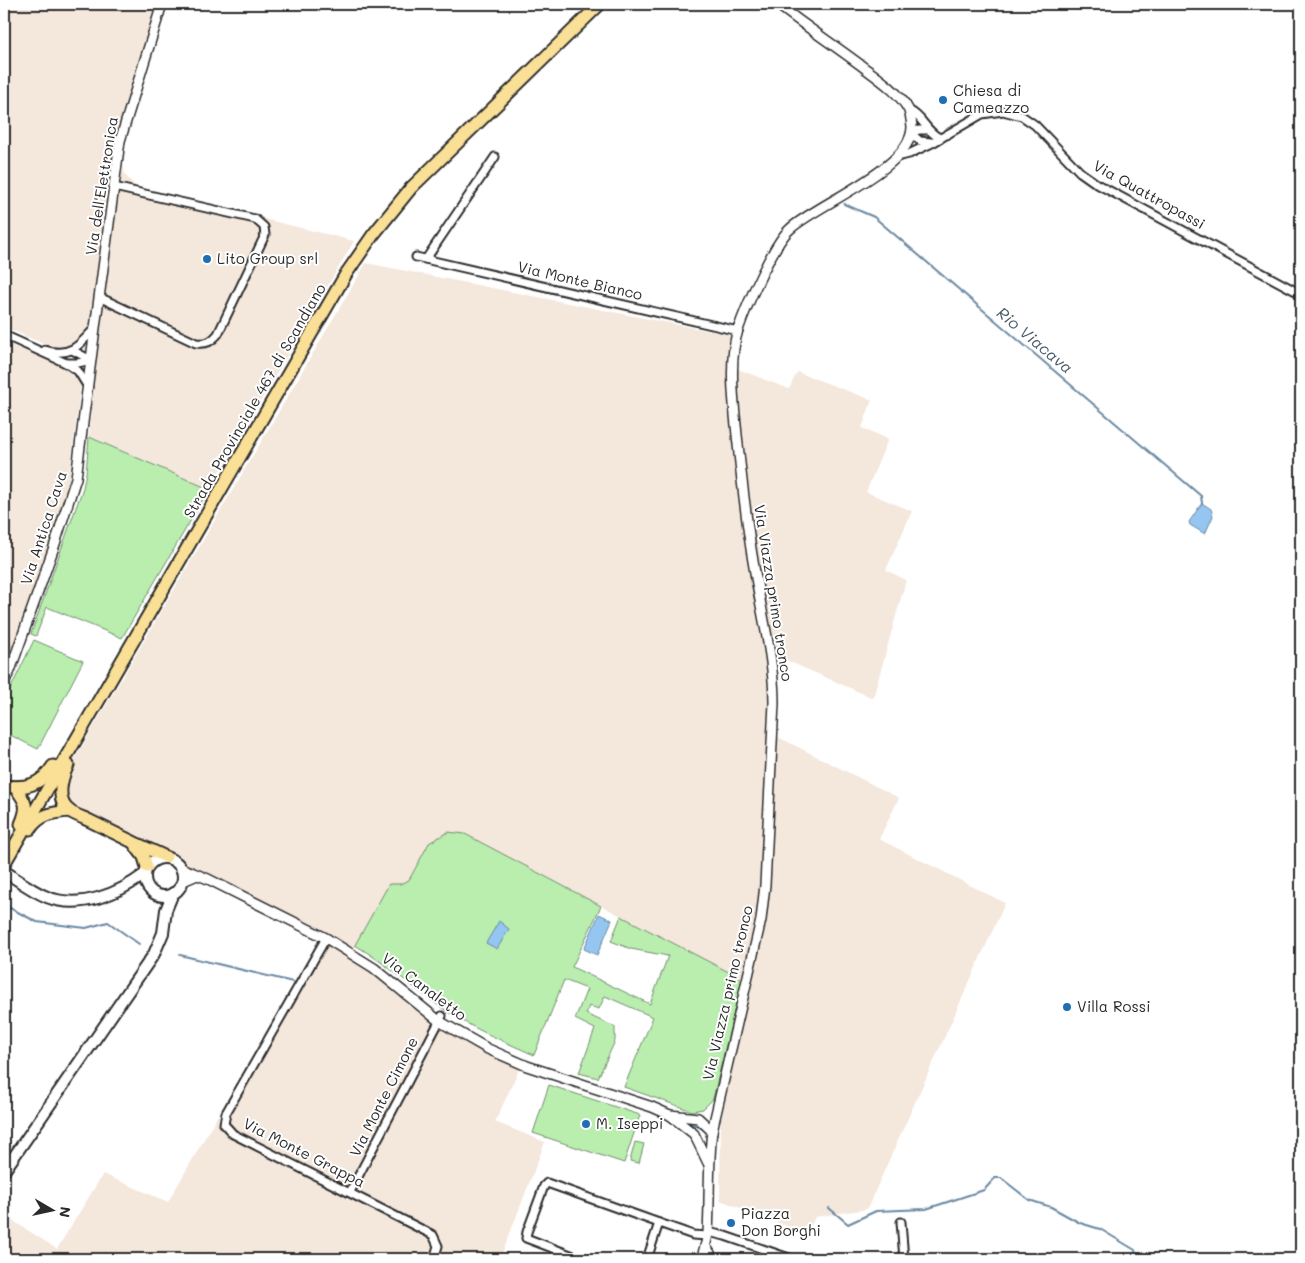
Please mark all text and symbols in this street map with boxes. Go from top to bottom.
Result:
place label: Chiesa di Cameazzo [953,80,1029,117]
marker: Chiesa di Cameazzo [937,94,949,106]
street label: Via dell'Elettronica [80,115,122,257]
street label: Via Quattropassi [1090,155,1209,233]
place label: Lito Group srl [217,248,318,268]
marker: Lito Group srl [201,253,213,265]
street label: Via Monte Bianco [516,256,645,304]
street label: Strada Provinciale 467 di Scandiano [178,279,330,522]
water label: Rio Viacava [993,302,1078,378]
street label: Via Antica Cava [15,468,71,587]
street label: Via Viazza primo tronco [750,503,798,683]
street label: Via Viazza primo tronco [697,903,757,1082]
street label: Via Canaletto [378,948,471,1025]
place label: Villa Rossi [1077,996,1151,1016]
marker: Villa Rossi [1061,1001,1073,1013]
street label: Via Monte Cimone [344,1033,422,1160]
street label: Via Monte Grappa [240,1113,369,1191]
place label: M. Iseppi [596,1113,663,1133]
marker: M. Iseppi [580,1118,592,1130]
north arrow [28,1186,78,1236]
place label: Piazza Don Borghi [741,1203,821,1240]
text: N [55,1205,76,1219]
marker: Piazza Don Borghi [725,1217,737,1229]

